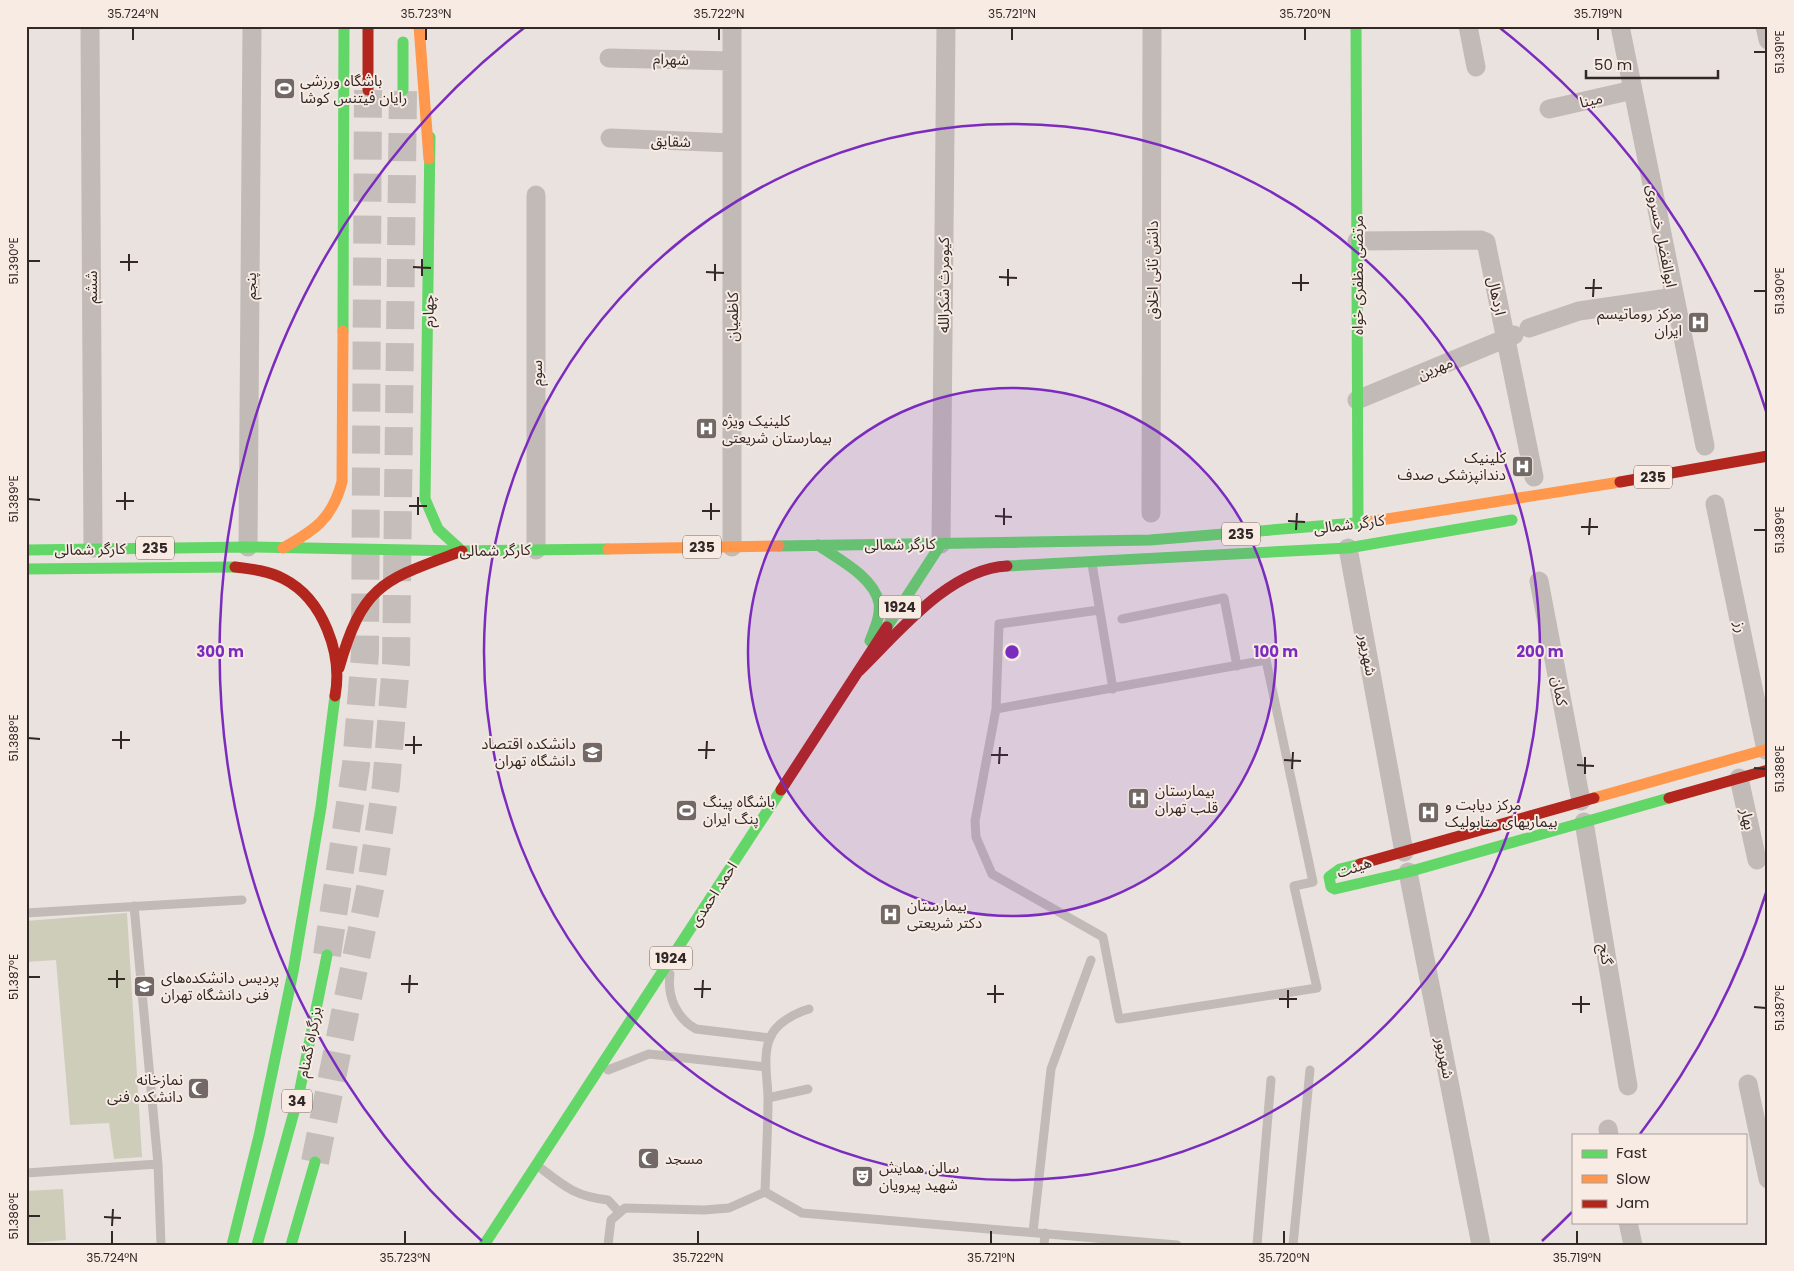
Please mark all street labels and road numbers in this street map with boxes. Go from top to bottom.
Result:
street label: شهرام [653,48,689,71]
street label: مینا [1577,87,1605,113]
street label: شقایق [651,130,692,152]
street label: ابوالفضل خسروی [1642,183,1682,289]
street label: مرتضی مظفری خواه [1347,215,1368,335]
street label: دانش ثانی اخلاق [1142,221,1163,319]
street label: کیومرث شکرالله [933,236,954,333]
street label: ششم [81,270,103,303]
street label: پنجم [240,272,262,300]
street label: اردهال [1483,275,1511,317]
street label: کاظمیان [722,291,743,342]
street label: چهارم [417,294,440,328]
street label: مهرین [1414,351,1456,385]
street label: سوم [526,360,548,386]
road number: 235 [1634,466,1672,488]
street label: کارگر شمالی [1312,509,1386,539]
road number: 235 [1222,522,1260,546]
street label: کارگر شمالی [864,533,937,555]
road number: 235 [136,536,174,560]
road number: 235 [683,536,721,558]
street label: کارگر شمالی [54,538,127,560]
street label: کارگر شمالی [459,539,532,561]
road number: 1924 [879,596,921,618]
street label: رز [1729,618,1752,635]
street label: شهریور [1354,632,1382,678]
street label: کمان [1547,675,1573,708]
street label: بهار [1735,805,1761,832]
street label: هیئت [1334,851,1374,883]
street label: احمد احمدی [684,857,742,931]
street label: گنج [1592,942,1618,967]
road number: 1924 [650,946,692,970]
street label: بزرگراه گمنام [292,1005,327,1079]
street label: شهریور [1431,1034,1459,1081]
road number: 34 [282,1090,312,1112]

